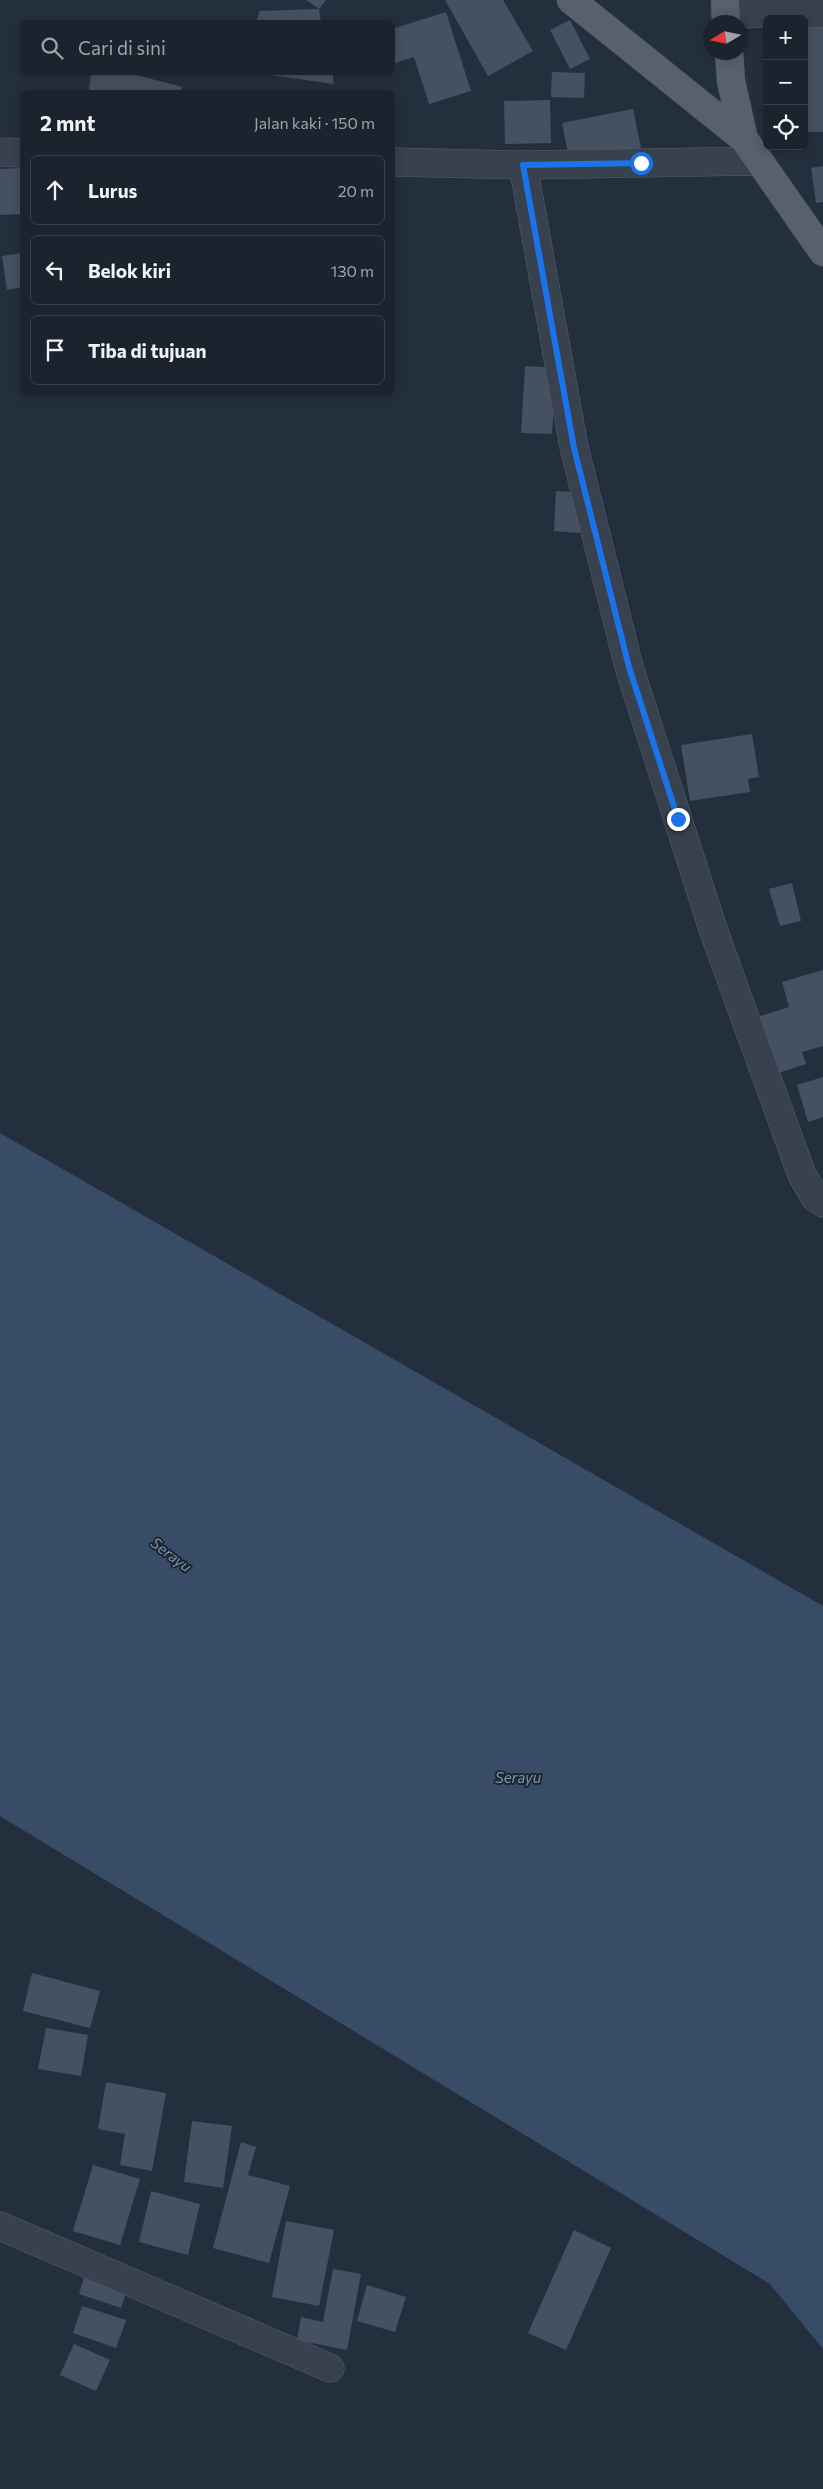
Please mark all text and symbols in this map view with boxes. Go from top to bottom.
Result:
north arrow [703,15,748,60]
map controls [763,15,808,150]
button: + [763,15,808,60]
search box [20,20,395,75]
icon: search [38,34,66,62]
text: Cari di sini [78,36,166,59]
button: − [763,60,808,105]
button: locate [763,105,808,150]
text: 2 mnt [40,110,95,135]
text: Jalan kaki · 150 m [254,113,375,132]
route start [630,152,653,175]
icon: ahead [41,176,69,204]
text: Lurus [88,179,137,202]
text: 20 m [338,181,374,200]
icon: left [41,256,69,284]
text: Belok kiri [88,259,171,282]
text: 130 m [331,261,374,280]
icon: arrive [41,336,69,364]
text: Tiba di tujuan [88,339,206,362]
route end [667,808,690,831]
water label: Serayu [148,1533,196,1576]
water label: Serayu [495,1768,542,1786]

